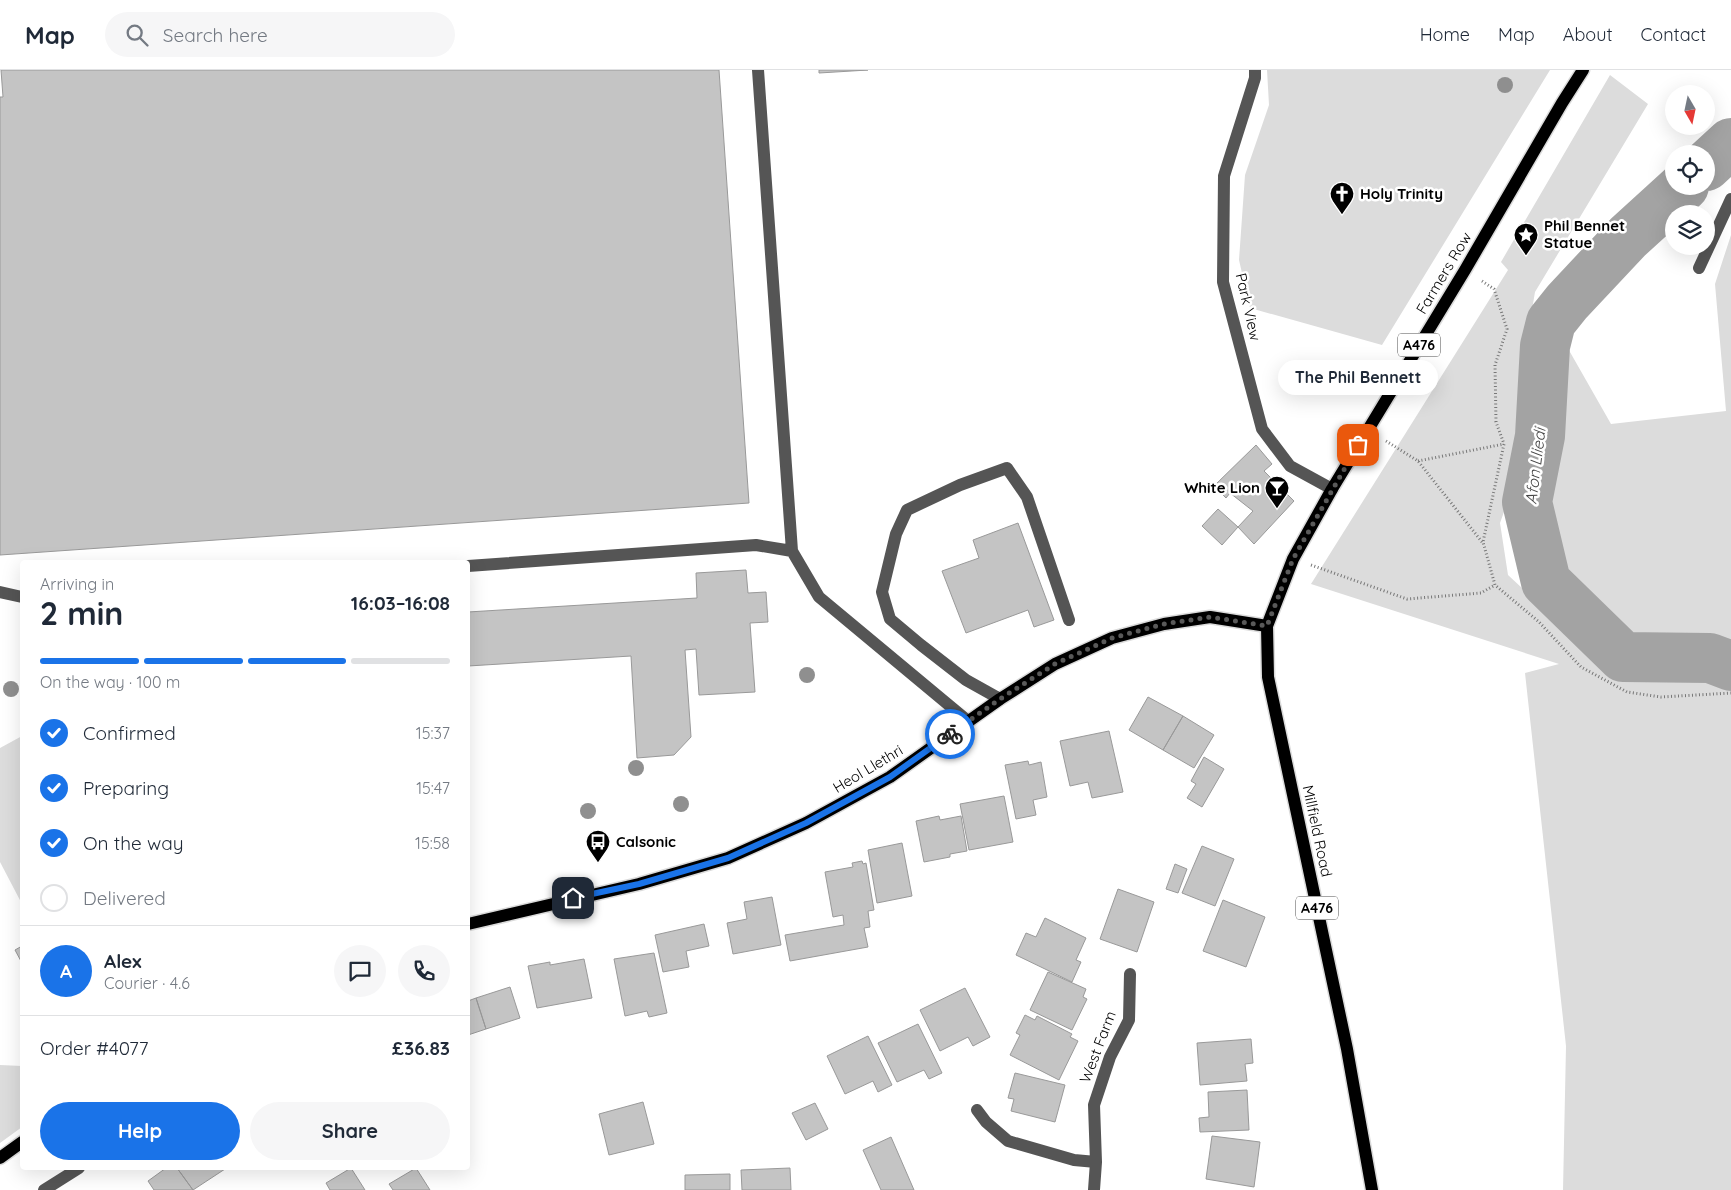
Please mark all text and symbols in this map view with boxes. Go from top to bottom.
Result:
search box [105,12,455,57]
text: Map [25,20,75,50]
icon: search [123,21,151,49]
text: Search here [163,23,268,47]
text: Home [1420,23,1470,46]
text: Map [1498,23,1535,46]
text: About [1563,23,1613,46]
text: Contact [1641,23,1706,46]
north arrow [1665,85,1715,135]
map controls [1665,85,1715,255]
button: locate [1665,145,1715,195]
church icon: Holy Trinity [1329,181,1355,215]
place label: Holy Trinity [1360,184,1443,203]
button: layers [1665,205,1715,255]
place label: Phil Bennet Statue [1544,216,1625,252]
place icon: Phil Bennet Statue [1513,222,1539,256]
street label: Farmers Row [1412,228,1476,317]
street label: Park View [1231,271,1265,343]
road number: A476 [1398,334,1440,356]
callout: The Phil Bennett [1278,360,1438,395]
text: The Phil Bennett [1295,367,1421,387]
pin [1337,424,1379,466]
water label: Afon Lliedi [1520,425,1550,505]
icon: bag [1344,431,1372,459]
bar icon: White Lion [1264,475,1290,509]
place label: White Lion [1184,478,1260,497]
text: Arriving in [40,574,114,594]
text: 16:03–16:08 [351,591,450,615]
text: 2 min [40,593,123,633]
text: On the way · 100 m [40,672,180,692]
courier [925,709,975,759]
icon: check [40,719,68,747]
icon: bike [936,720,964,748]
text: Confirmed [83,721,176,745]
text: 15:37 [416,723,450,743]
street label: Heol Llethri [829,740,906,797]
icon: check [40,774,68,802]
text: Preparing [83,776,169,800]
text: 15:47 [416,778,450,798]
street label: Millfield Road [1298,783,1336,879]
icon: check [40,829,68,857]
bus stop icon: Calsonic [585,829,611,863]
text: On the way [83,831,184,855]
place label: Calsonic [616,832,676,851]
text: 15:58 [415,833,450,853]
pin [552,877,594,919]
icon: home [559,884,587,912]
text: Delivered [83,886,166,910]
road number: A476 [1296,896,1338,920]
button: chat [334,945,386,997]
button: phone [398,945,450,997]
text: Alex [104,949,142,973]
text: A [60,959,72,983]
text: Courier · 4.6 [104,973,190,993]
street label: West Farm [1075,1008,1120,1086]
text: Order #4077 [40,1036,148,1060]
text: £36.83 [392,1036,450,1060]
button: Help [40,1102,240,1160]
button: Share [250,1102,450,1160]

